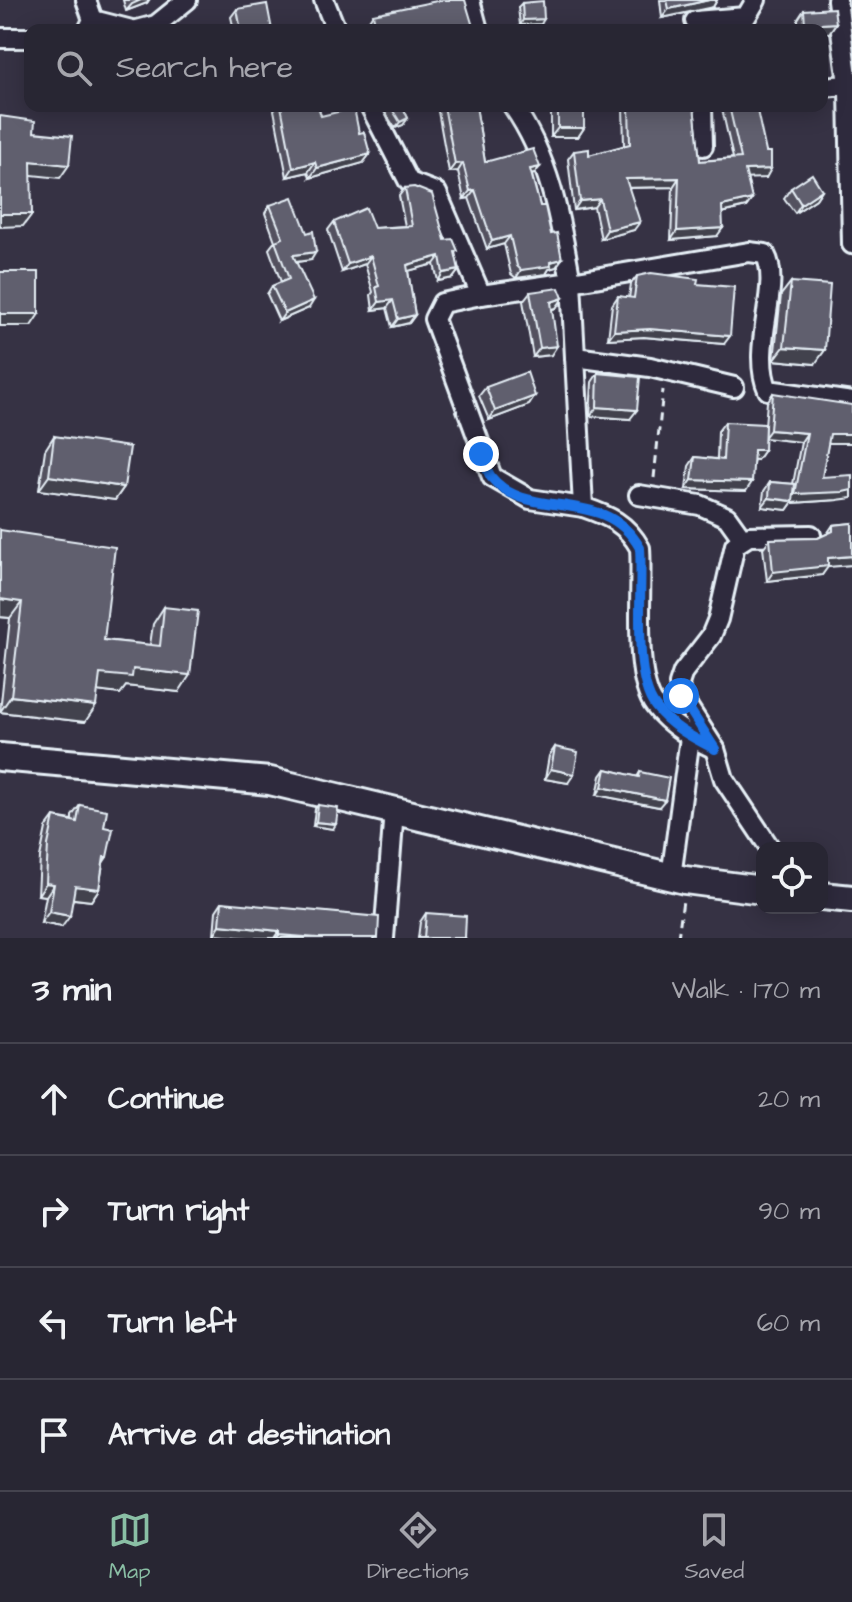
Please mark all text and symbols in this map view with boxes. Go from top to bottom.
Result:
search box [24,24,828,112]
icon: search [52,46,96,90]
text: Search here [116,47,293,89]
route end [463,436,499,472]
route start [663,678,699,714]
map controls [756,842,828,914]
button: locate [756,842,828,914]
text: 3 min [32,966,112,1014]
text: Walk · 170 m [671,972,820,1008]
icon: ahead [32,1077,76,1121]
text: Continue [108,1078,224,1120]
text: 20 m [758,1081,820,1117]
icon: right [32,1189,76,1233]
text: Turn right [108,1190,249,1232]
text: 90 m [758,1193,820,1229]
icon: left [32,1301,76,1345]
text: Turn left [108,1302,236,1344]
text: 60 m [757,1305,820,1341]
icon: arrive [32,1413,76,1457]
text: Arrive at destination [108,1414,390,1456]
tab: Map [108,1508,152,1587]
tab: Directions [367,1508,469,1587]
tab: Saved [684,1508,744,1587]

